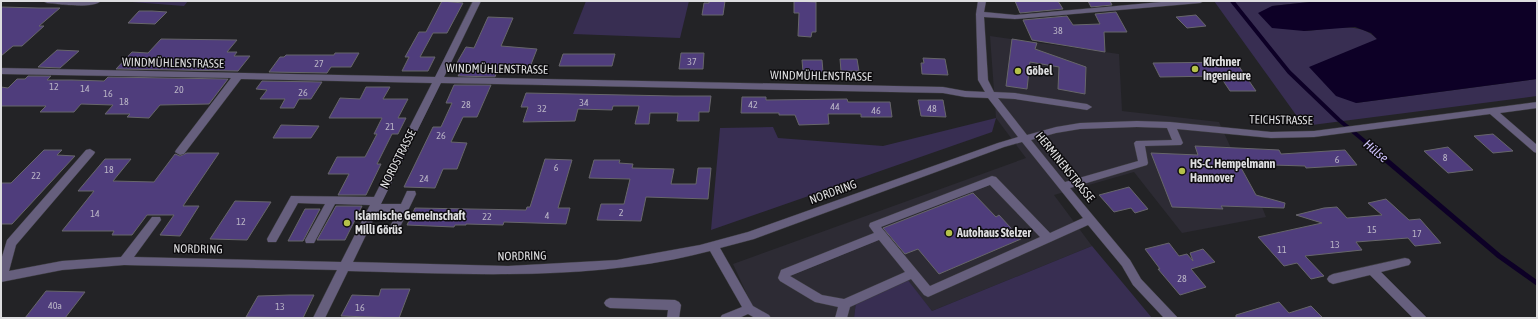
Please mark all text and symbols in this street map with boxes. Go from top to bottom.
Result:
house number: 38 [1053,25,1063,36]
street label: WINDMÜHLENSTRASSE [122,55,224,71]
place label: Kirchner Ingenieure [1203,55,1252,83]
house number: 37 [687,56,697,67]
house number: 27 [314,58,324,69]
street label: WINDMÜHLENSTRASSE [446,61,548,77]
place label: Göbel [1026,64,1053,78]
marker: Kirchner Ingenieure [1190,64,1200,74]
marker: Göbel [1013,66,1023,76]
street label: WINDMÜHLENSTRASSE [770,68,872,84]
house number: 12 [49,81,59,92]
house number: 14 [80,83,90,94]
house number: 20 [174,84,184,95]
house number: 26 [298,87,308,98]
house number: 16 [103,88,113,99]
house number: 18 [119,96,129,107]
house number: 34 [579,97,589,108]
house number: 28 [461,99,471,110]
house number: 42 [748,99,758,110]
house number: 44 [830,101,840,112]
house number: 32 [537,103,547,114]
house number: 48 [927,103,937,114]
house number: 46 [871,105,881,116]
street label: TEICHSTRASSE [1249,112,1313,128]
house number: 21 [385,121,395,132]
street label: NORDSTRASSE [377,127,419,191]
street label: HERMINENSTRASSE [1033,129,1097,205]
house number: 26 [436,130,446,141]
water label: Hülse [1361,136,1392,166]
house number: 8 [1443,152,1448,163]
house number: 6 [1335,154,1340,165]
place label: HS-C. Hempelmann Hannover [1190,157,1276,185]
house number: 6 [554,162,559,173]
house number: 18 [104,164,114,175]
marker: HS-C. Hempelmann Hannover [1177,166,1187,176]
house number: 22 [31,170,41,181]
house number: 24 [419,173,429,184]
street label: NORDRING [807,177,859,207]
house number: 2 [619,207,624,218]
house number: 14 [90,208,100,219]
place label: Islamische Gemeinschaft Milli Görüs [355,209,466,237]
house number: 4 [545,210,550,221]
house number: 22 [482,211,492,222]
house number: 12 [236,216,246,227]
marker: Islamische Gemeinschaft Milli Görüs [342,218,352,228]
house number: 15 [1367,224,1377,235]
place label: Autohaus Stelzer [956,226,1031,240]
marker: Autohaus Stelzer [944,228,954,238]
house number: 17 [1412,228,1422,239]
house number: 13 [1330,239,1340,250]
street label: NORDRING [173,242,223,256]
house number: 11 [1277,244,1287,255]
street label: NORDRING [497,249,547,263]
house number: 28 [1177,273,1187,284]
house number: 40a [48,300,62,311]
house number: 13 [275,301,285,312]
house number: 16 [355,302,365,313]

